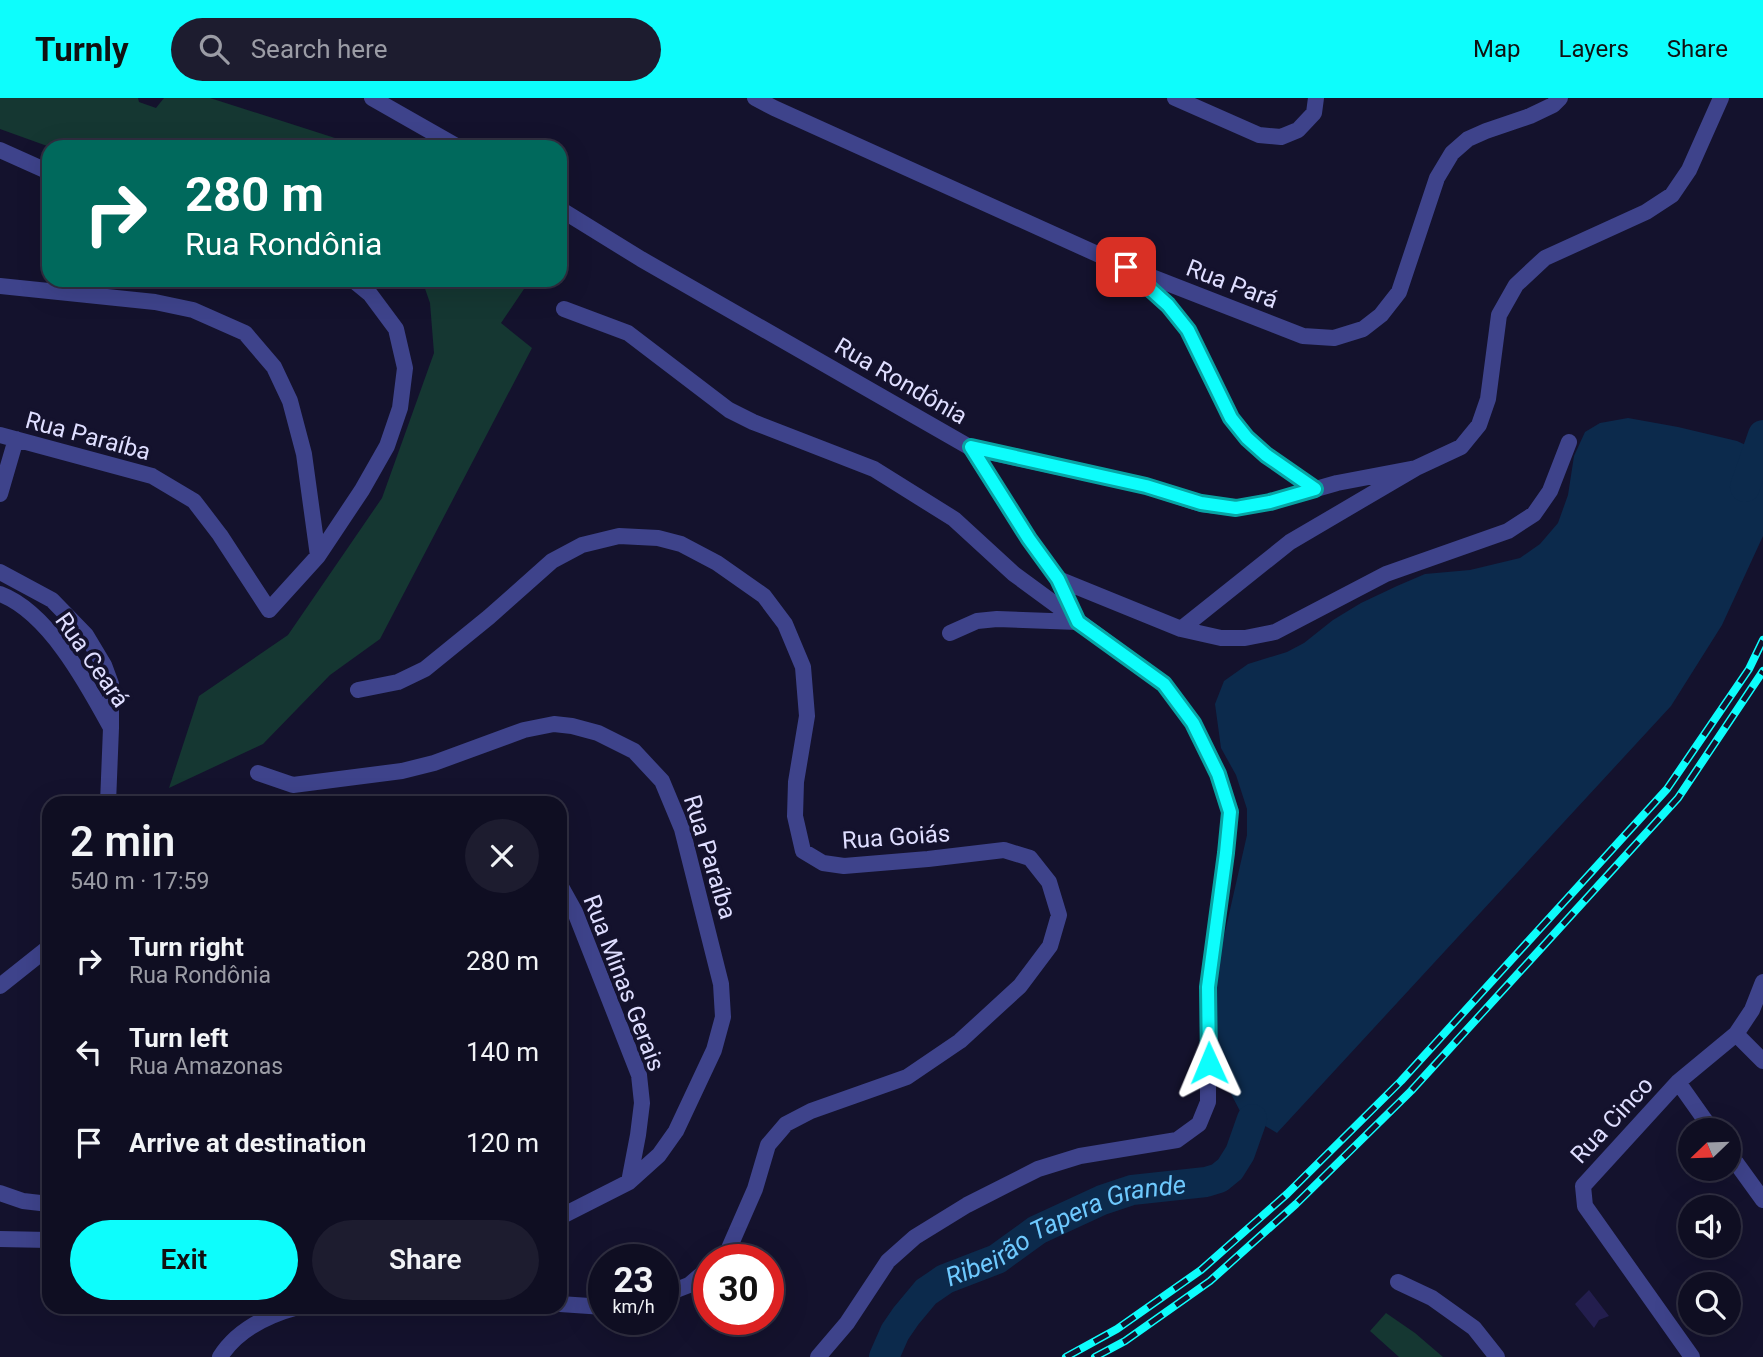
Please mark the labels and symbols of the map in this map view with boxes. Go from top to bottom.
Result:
pin [1096,237,1156,297]
street label: Rua Pará [1182,254,1282,314]
street label: Rua Rondônia [830,332,972,430]
street label: Rua Paraíba [22,406,154,466]
street label: Rua Ceará [49,607,135,713]
street label: Rua Paraíba [678,792,742,922]
street label: Rua Goiás [841,819,951,855]
street label: Rua Minas Gerais [578,891,670,1075]
position arrow [1172,1026,1246,1100]
street label: Rua Cinco [1565,1071,1659,1169]
north arrow [1678,1118,1741,1181]
water label: Ribeirão Tapera Grande [941,1169,1187,1292]
speed limit sign: 30 [693,1244,784,1335]

